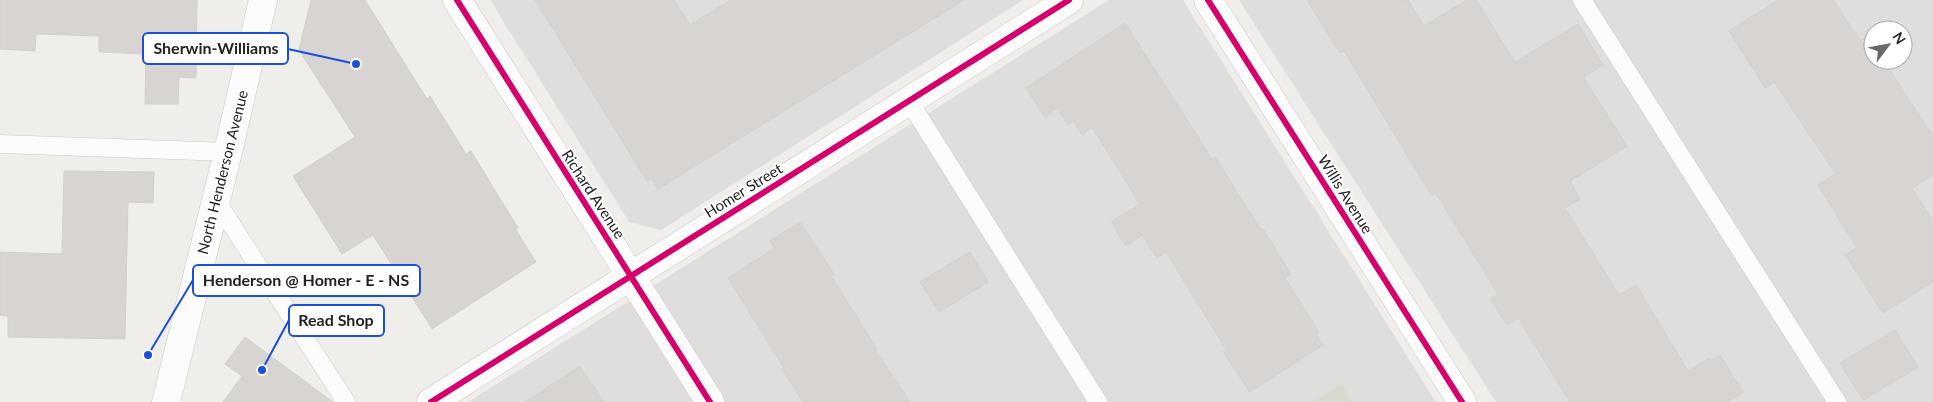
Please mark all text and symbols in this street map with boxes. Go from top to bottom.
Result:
north arrow [1863,20,1913,70]
text: N [1889,29,1910,47]
callout: Sherwin-Williams [143,33,288,64]
text: Sherwin-Williams [153,38,279,57]
street label: North Henderson Avenue [193,88,251,256]
street label: Richard Avenue [559,146,629,242]
street label: Willis Avenue [1315,151,1377,237]
street label: Homer Street [701,159,786,221]
callout: Henderson @ Homer - E - NS [193,265,420,296]
text: Henderson @ Homer - E - NS [203,270,409,289]
callout: Read Shop [289,305,384,336]
text: Read Shop [298,310,374,329]

